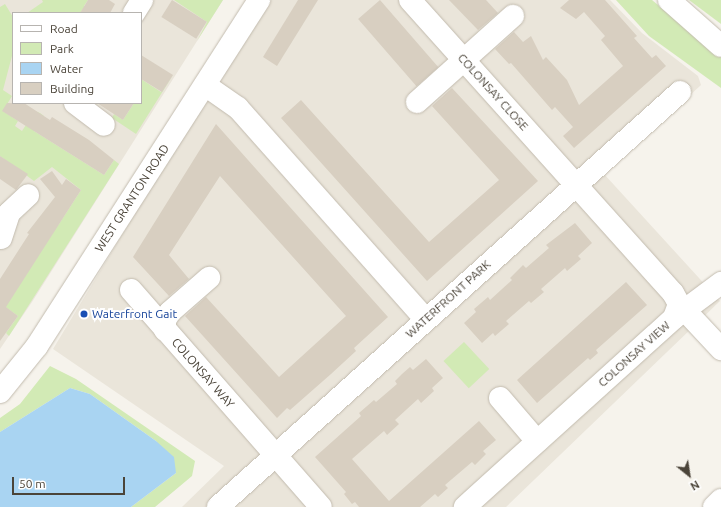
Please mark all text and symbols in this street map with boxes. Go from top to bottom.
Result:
legend [12,12,142,104]
text: Road [50,22,78,35]
text: Park [50,42,74,55]
street label: COLONSAY CLOSE [455,51,531,133]
text: Water [50,62,83,75]
text: Building [50,82,94,95]
street label: WEST GRANTON ROAD [92,141,172,255]
street label: WATERFRONT PARK [403,257,493,341]
place label: Waterfront Gait [92,307,177,321]
marker: Waterfront Gait [79,309,89,319]
street label: COLONSAY VIEW [595,318,673,390]
street label: COLONSAY WAY [169,335,237,411]
north arrow [669,455,709,495]
scale bar [14,469,127,495]
text: 50 m [19,477,46,490]
text: N [688,478,702,493]

